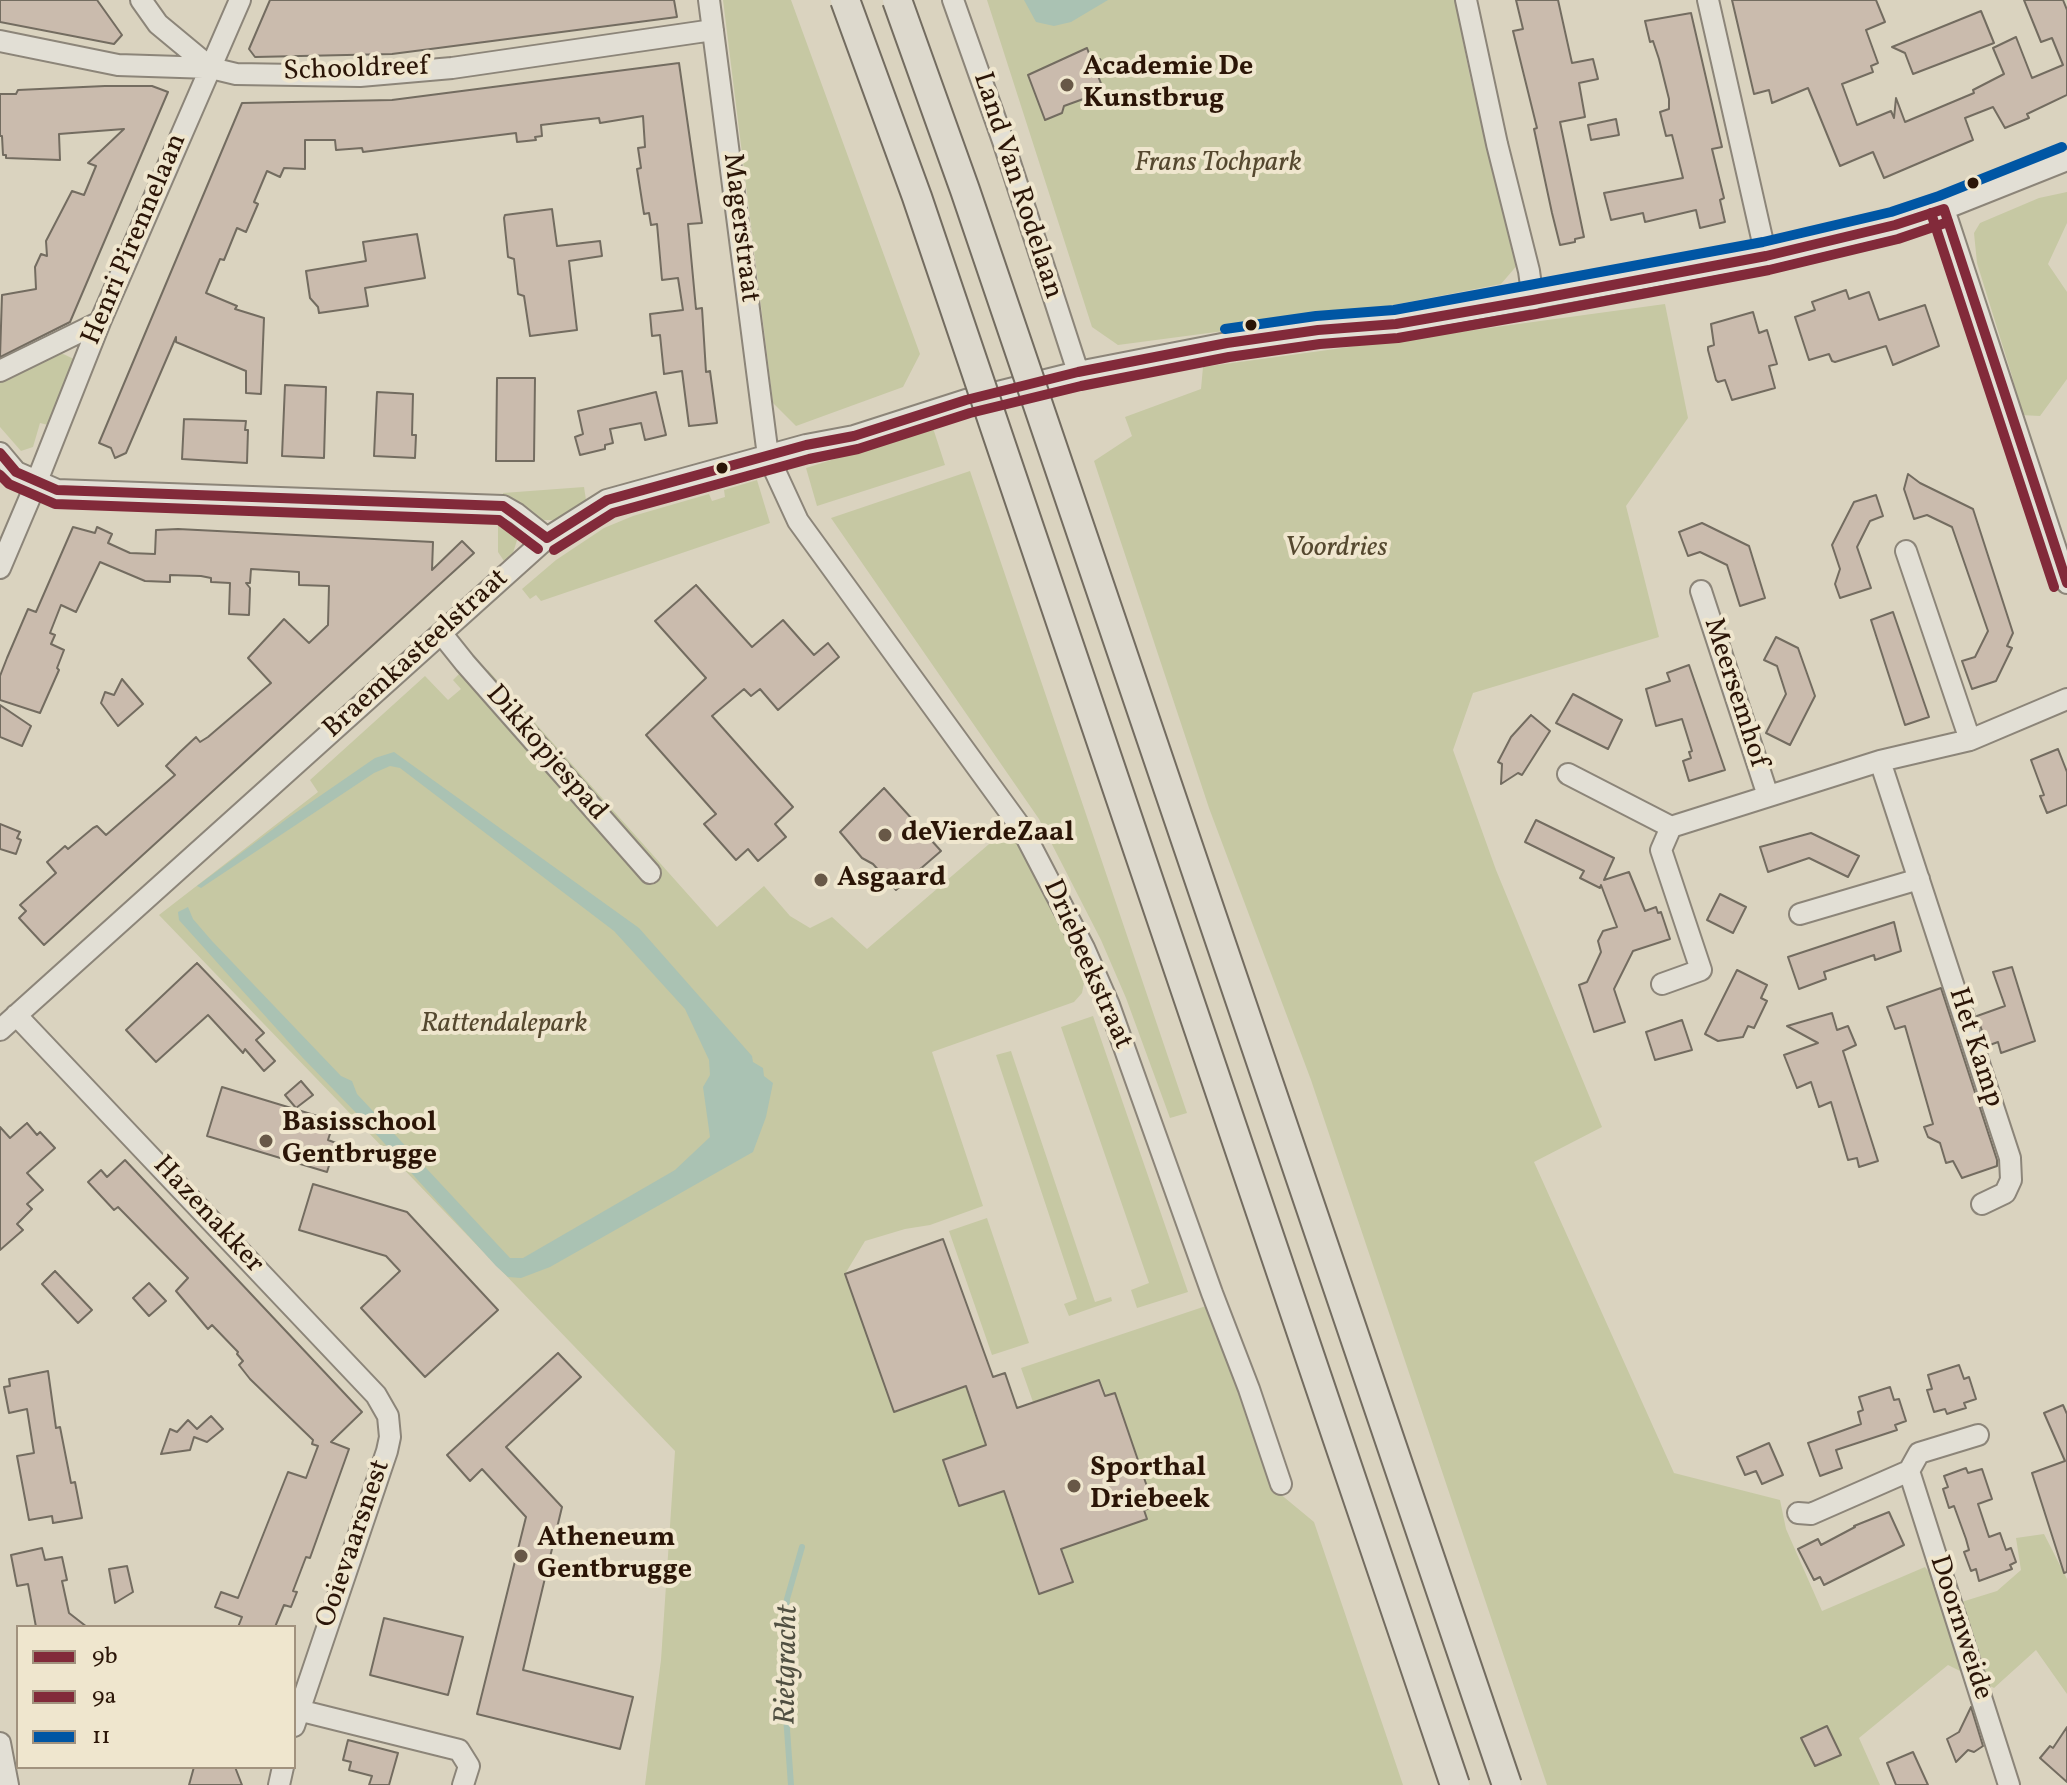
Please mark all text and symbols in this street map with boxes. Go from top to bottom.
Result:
street label: Schooldreef [283,52,429,90]
place label: Academie De Kunstbrug [1083,52,1253,118]
street label: Land Van Rodelaan [964,68,1068,304]
marker: Academie De Kunstbrug [1058,76,1076,94]
street label: Henri Pirennelaan [76,129,196,351]
park label: Frans Tochpark [1134,148,1302,182]
street label: Magerstraat [713,151,765,305]
unlabelled marker [1965,175,1981,191]
unlabelled marker [1243,317,1259,333]
unlabelled marker [714,460,730,476]
park label: Voordries [1285,533,1387,567]
street label: Braemkasteelstraat [317,563,517,747]
street label: Meersemhof [1694,614,1774,772]
street label: Dikkopjespad [477,679,613,829]
place label: deVierdeZaal [901,818,1074,852]
marker: deVierdeZaal [876,826,894,844]
place label: Asgaard [837,863,946,897]
marker: Asgaard [812,871,830,889]
street label: Driebeekstraat [1034,875,1138,1055]
street label: Het Kamp [1939,984,2009,1112]
park label: Rattendalepark [420,1009,588,1043]
place label: Basisschool Gentbrugge [282,1108,437,1174]
marker: Basisschool Gentbrugge [257,1132,275,1150]
street label: Hazenakker [144,1150,270,1282]
place label: Sporthal Driebeek [1090,1453,1210,1519]
street label: Ooievaarsnest [311,1456,399,1632]
marker: Sporthal Driebeek [1065,1477,1083,1495]
place label: Atheneum Gentbrugge [537,1523,692,1589]
marker: Atheneum Gentbrugge [512,1547,530,1565]
street label: Doornweide [1920,1552,1998,1704]
water label: Rietgracht [770,1605,808,1725]
legend [16,1625,296,1769]
text: 9b [92,1640,118,1674]
text: 9a [92,1680,116,1714]
text: 11 [92,1720,111,1754]

